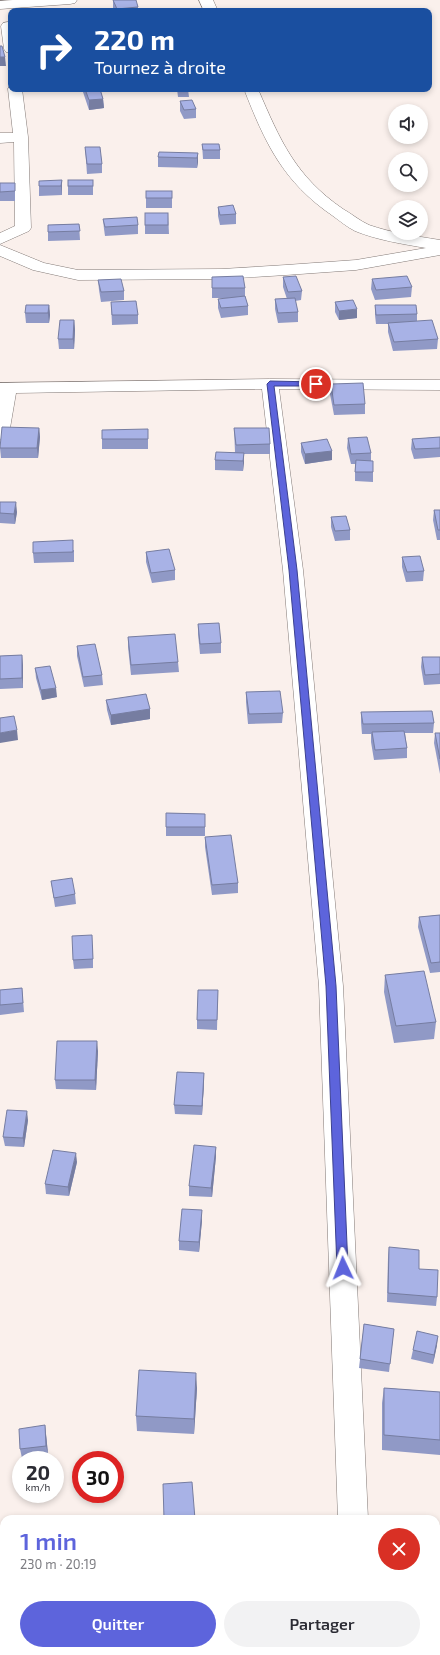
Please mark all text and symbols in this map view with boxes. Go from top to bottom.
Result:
text: 220 m [94,22,175,56]
icon: right [28,24,80,76]
text: Tournez à droite [94,56,226,78]
map controls [388,104,428,240]
button: sound [388,104,428,144]
button: search [388,152,428,192]
button: layers [388,200,428,240]
pin [299,367,333,401]
icon: arrive [305,373,327,395]
position arrow [322,1247,364,1289]
speed limit sign: 30 [72,1451,124,1503]
text: 20 [26,1460,50,1484]
text: km/h [26,1481,50,1493]
text: 1 min [20,1526,77,1555]
button: close [378,1528,420,1570]
text: 230 m · 20:19 [20,1556,96,1572]
button: Quitter [20,1601,216,1647]
button: Partager [224,1601,420,1647]

